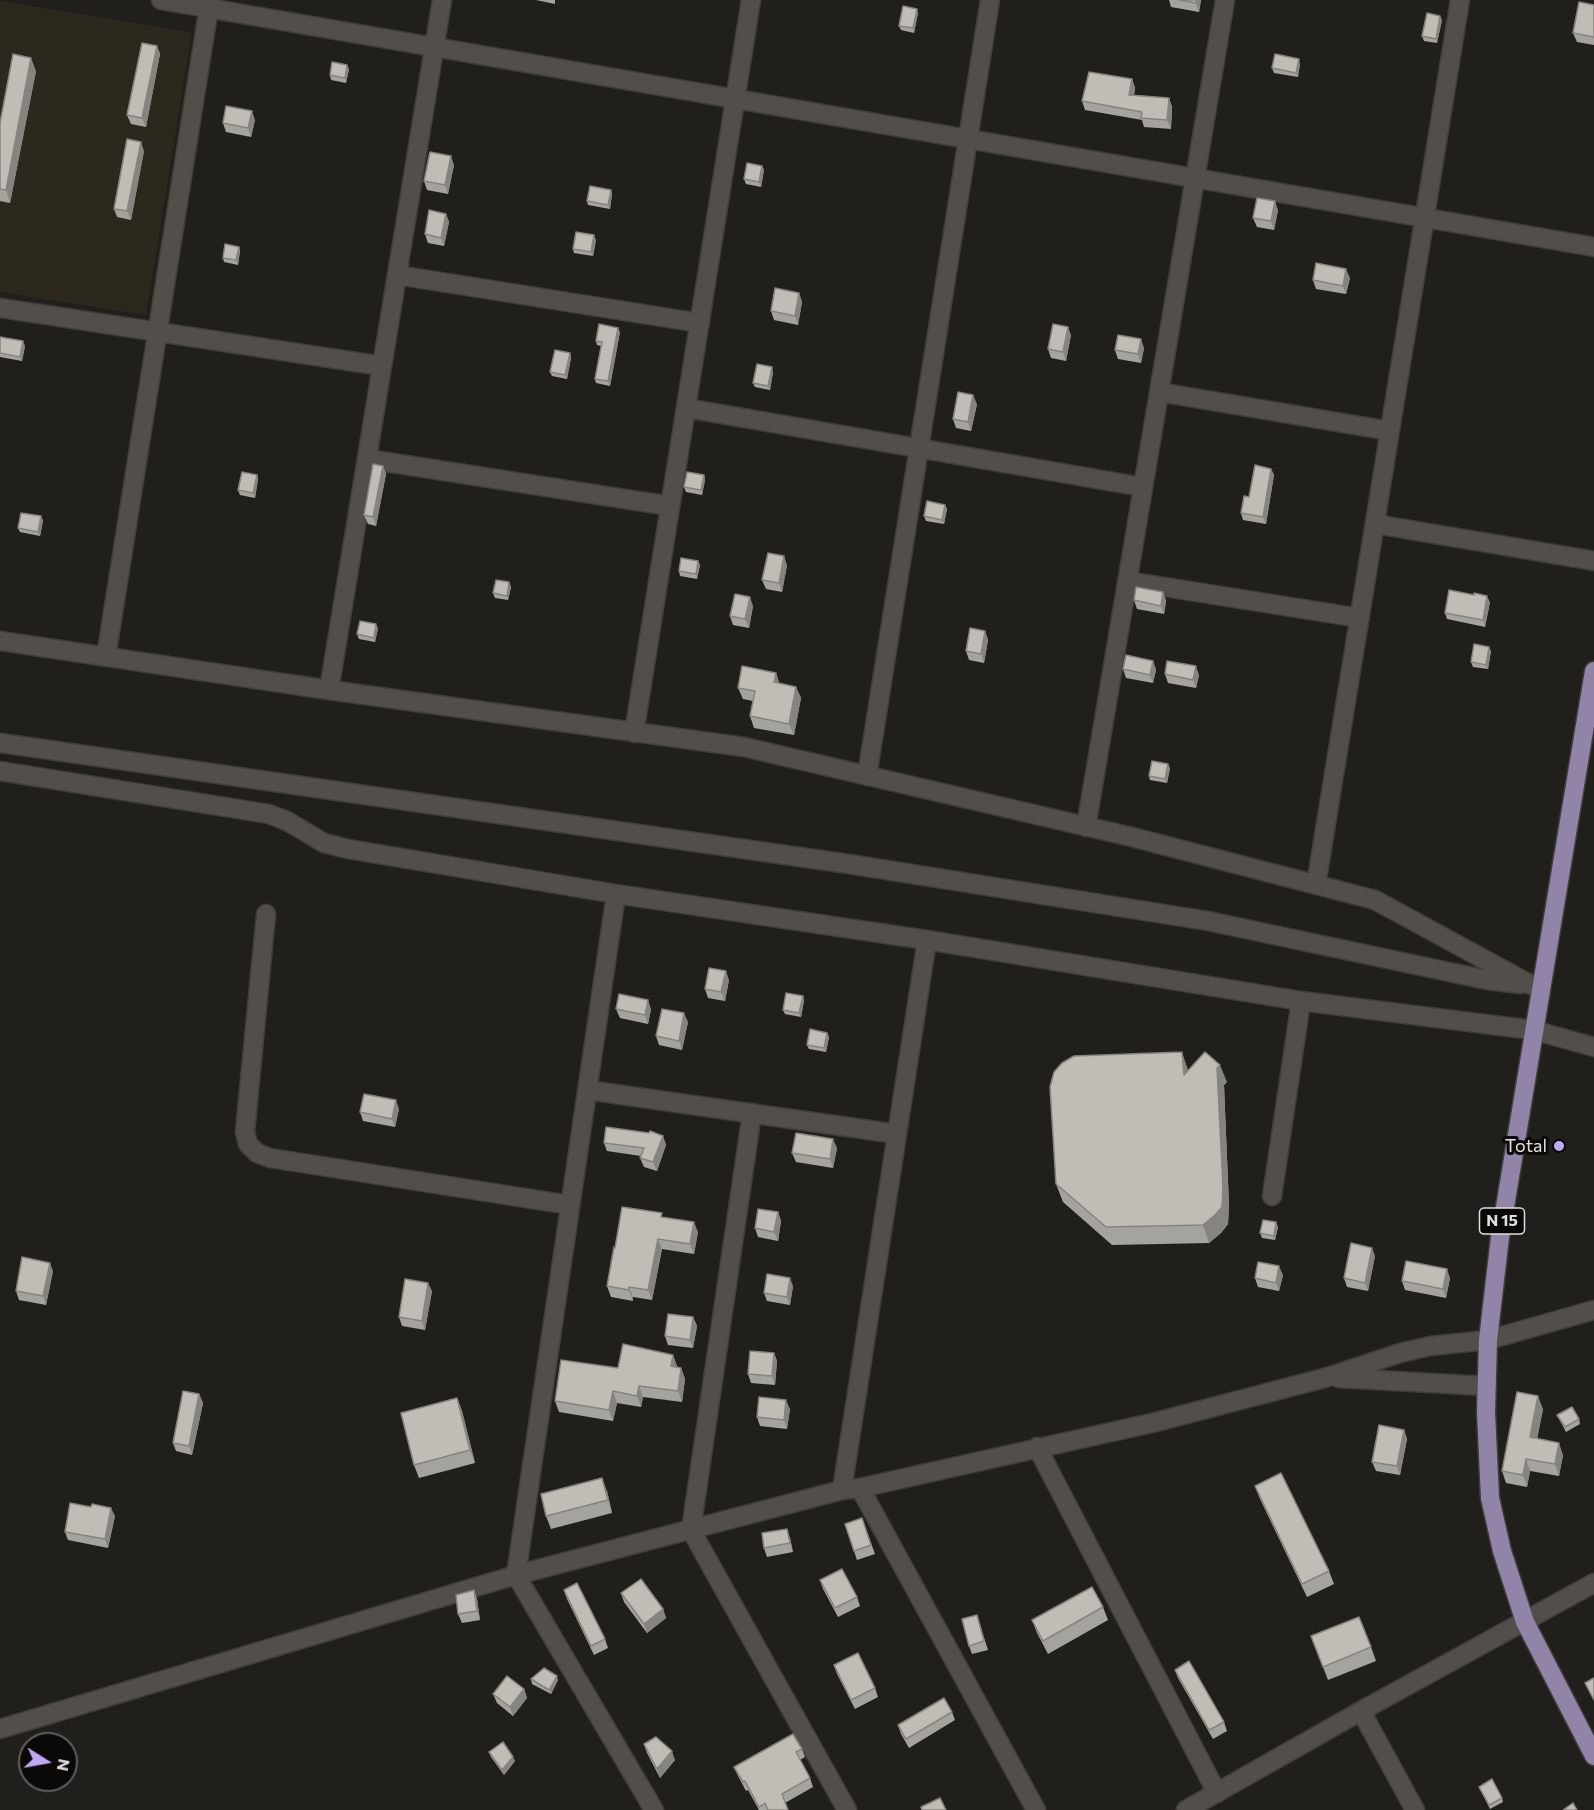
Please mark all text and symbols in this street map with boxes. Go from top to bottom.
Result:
place label: Total [1505,1135,1547,1157]
marker: Total [1552,1139,1566,1153]
road number: N 15 [1480,1208,1524,1234]
north arrow [18,1732,78,1792]
text: N [54,1757,75,1773]

